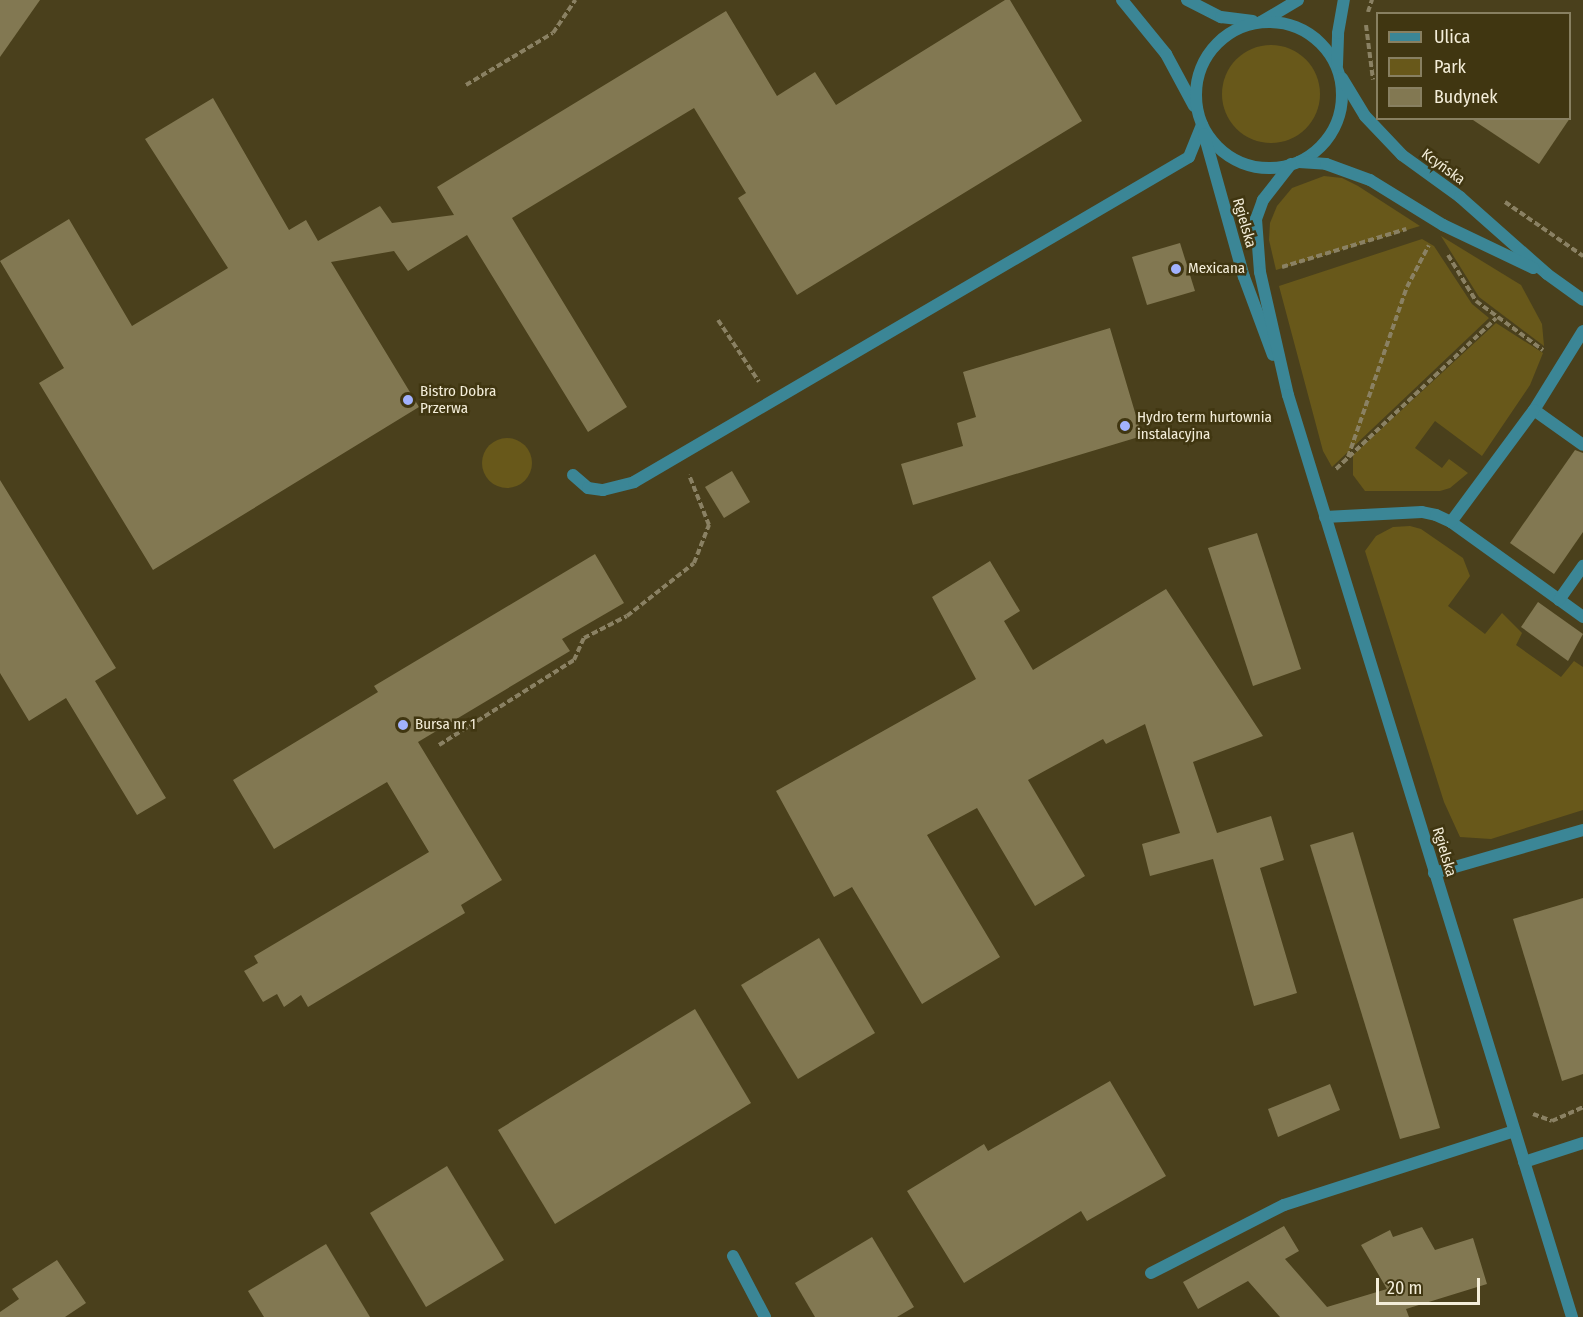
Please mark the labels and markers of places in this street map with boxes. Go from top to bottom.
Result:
place label: Mexicana [1188,260,1245,278]
marker: Mexicana [1169,262,1183,276]
place label: Bistro Dobra Przerwa [420,382,496,417]
marker: Bistro Dobra Przerwa [401,393,415,407]
place label: Hydro term hurtownia instalacyjna [1137,408,1272,443]
marker: Hydro term hurtownia instalacyjna [1118,419,1132,433]
place label: Bursa nr 1 [415,716,476,734]
marker: Bursa nr 1 [396,718,410,732]

